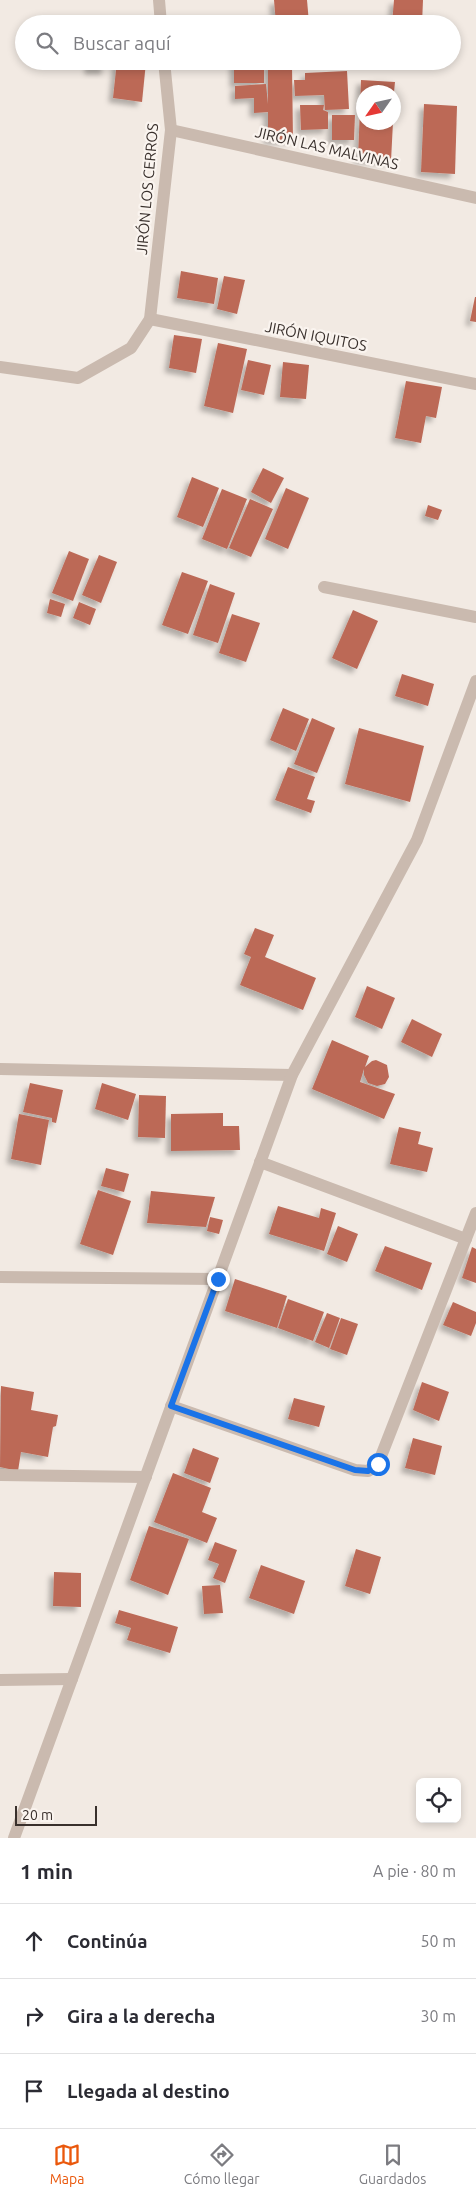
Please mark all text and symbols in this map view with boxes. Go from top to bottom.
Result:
search box [15,15,461,70]
icon: search [33,29,61,57]
text: Buscar aquí [73,32,171,54]
north arrow [356,85,401,130]
street label: JIRÓN LOS CERROS [133,122,161,256]
street label: JIRÓN LAS MALVINAS [254,123,401,173]
street label: JIRÓN IQUITOS [264,318,369,354]
route end [207,1268,230,1291]
route start [367,1453,390,1476]
map controls [416,1778,461,1823]
button: locate [416,1778,461,1823]
scale bar [15,1803,98,1826]
text: 20 m [22,1807,53,1823]
text: 1 min [20,1859,73,1883]
text: A pie · 80 m [373,1862,456,1880]
icon: ahead [20,1927,48,1955]
text: Continúa [67,1930,148,1952]
text: 50 m [420,1932,456,1950]
icon: right [20,2002,48,2030]
text: Gira a la derecha [67,2005,215,2027]
text: 30 m [420,2007,456,2025]
icon: arrive [20,2077,48,2105]
text: Llegada al destino [67,2080,230,2102]
tab: Mapa [50,2141,84,2187]
tab: Cómo llegar [184,2141,259,2187]
tab: Guardados [359,2141,426,2187]

